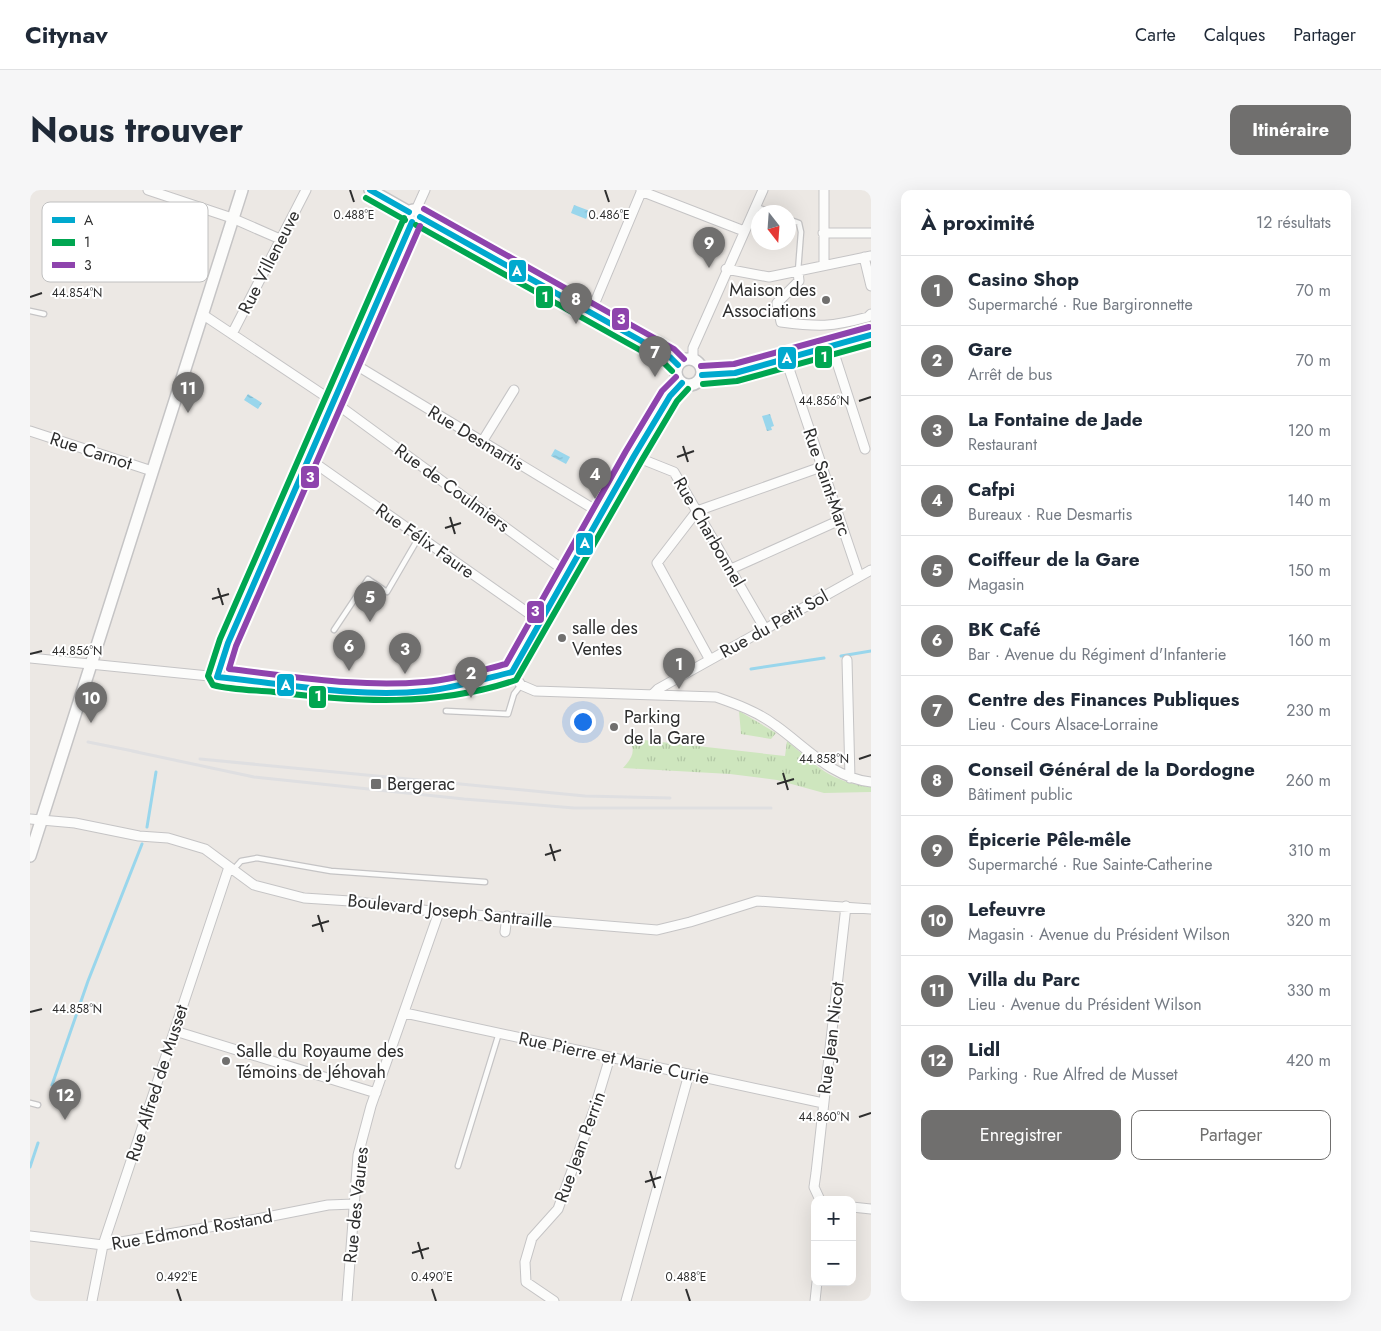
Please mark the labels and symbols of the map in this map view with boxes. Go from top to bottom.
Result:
legend [42,202,208,282]
north arrow [751,205,796,250]
street label: Rue Villeneuve [232,206,306,318]
text: 0.488°E [334,206,374,224]
text: 0.486°E [588,206,630,224]
text: A [84,210,94,230]
pin: 9 [693,227,725,268]
text: 1 [84,232,90,252]
text: 3 [84,255,92,275]
line badge: A [508,259,527,283]
text: A [511,261,523,281]
place label: Maison des Associations [722,277,816,324]
pin: 8 [560,283,592,324]
text: 44.854°N [52,284,102,302]
line badge: 1 [535,285,554,309]
text: 1 [541,287,549,307]
marker: Maison des Associations [820,294,832,306]
line badge: 3 [611,307,630,331]
text: 3 [617,309,626,329]
pin: 7 [639,336,671,377]
line badge: 1 [814,345,833,369]
line badge: A [777,346,797,370]
text: 1 [820,347,828,367]
text: A [781,348,793,368]
pin: 11 [172,372,204,413]
text: 44.856°N [799,392,849,410]
street label: Rue Desmartis [423,399,529,477]
street label: Rue Saint-Marc [796,424,858,540]
street label: Rue Carnot [47,426,136,477]
street label: Rue de Coulmiers [389,437,515,539]
pin: 4 [579,458,611,499]
line badge: 3 [300,465,320,489]
text: 3 [306,467,315,487]
street label: Rue Charbonnel [667,472,751,592]
street label: Rue Félix Faure [370,497,480,585]
line badge: A [575,532,594,556]
text: A [579,533,591,553]
pin: 5 [354,581,386,622]
street label: Rue du Petit Sol [715,583,833,665]
line badge: 3 [526,600,545,624]
text: 3 [531,601,540,621]
place label: salle des Ventes [572,615,638,662]
pin: 6 [333,630,365,671]
marker: salle des Ventes [556,632,568,644]
pin: 3 [389,633,421,674]
text: 44.856°N [52,642,102,660]
pin: 1 [663,648,695,689]
pin: 2 [455,657,487,698]
line badge: A [276,673,295,697]
text: A [280,675,292,695]
pin: 10 [75,682,107,723]
line badge: 1 [308,685,327,709]
text: 1 [314,686,322,706]
place label: Parking de la Gare [624,704,705,751]
your location [570,709,596,735]
marker: Parking de la Gare [608,721,620,733]
text: 44.858°N [799,750,849,768]
place label: Bergerac [387,771,455,797]
marker: Bergerac [369,777,383,791]
street label: Boulevard Joseph Santraille [346,887,554,935]
street label: Rue Jean Nicot [811,980,851,1096]
text: 44.858°N [52,1000,102,1018]
street label: Rue Alfred de Musset [119,1001,195,1165]
street label: Rue Pierre et Marie Curie [516,1025,712,1091]
place label: Salle du Royaume des Témoins de Jéhovah [236,1038,404,1085]
marker: Salle du Royaume des Témoins de Jéhovah [220,1055,232,1067]
pin: 12 [49,1079,81,1120]
street label: Rue Jean Perrin [548,1088,612,1206]
text: 44.860°N [799,1108,849,1126]
street label: Rue des Vaures [337,1145,375,1265]
street label: Rue Edmond Rostand [109,1203,275,1257]
text: 0.492°E [156,1268,198,1286]
text: 0.490°E [411,1268,453,1286]
text: 0.488°E [666,1268,706,1286]

